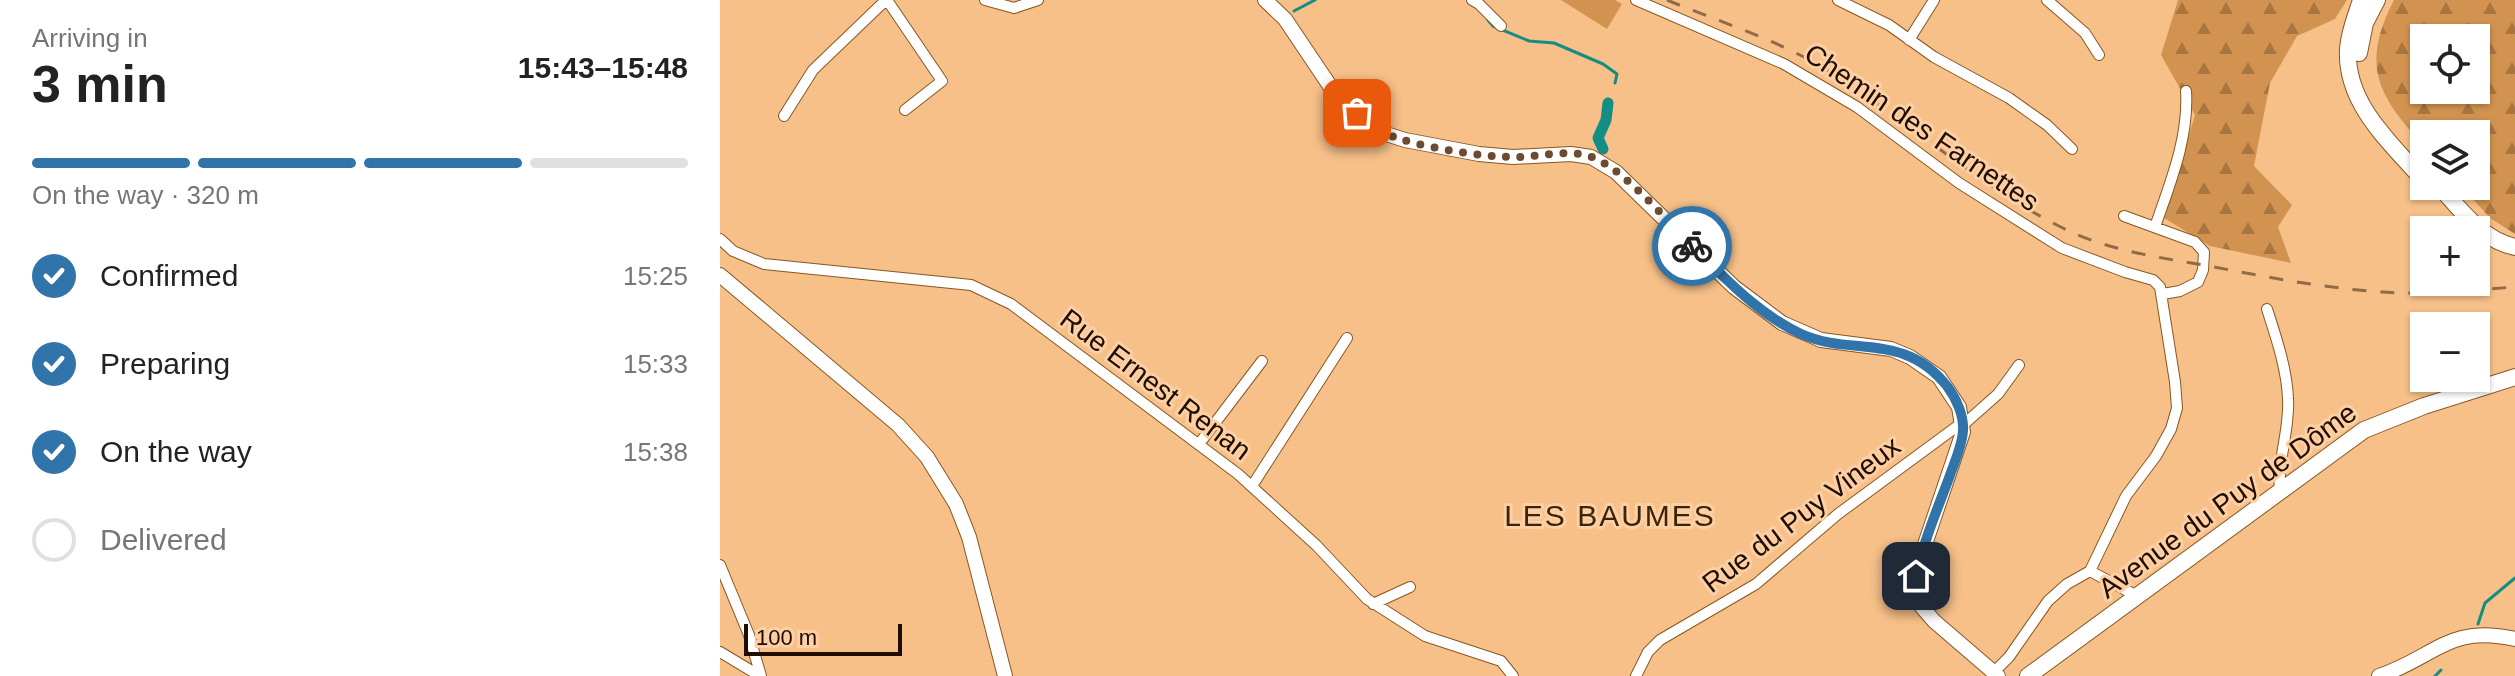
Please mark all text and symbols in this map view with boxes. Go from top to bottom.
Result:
text: Arriving in [32,23,148,53]
map controls [2410,24,2490,392]
button: locate [2410,24,2490,104]
street label: Chemin des Farnettes [1799,38,2045,217]
text: 15:43–15:48 [518,51,688,84]
text: 3 min [32,55,168,113]
pin [1323,79,1391,147]
icon: bag [1335,91,1379,135]
button: layers [2410,120,2490,200]
text: On the way · 320 m [32,180,259,210]
courier [1652,206,1732,286]
button: + [2410,216,2490,296]
icon: bike [1670,224,1714,268]
icon: check [32,254,76,298]
text: Confirmed [100,259,238,292]
text: 15:25 [623,261,688,291]
street label: Rue Ernest Renan [1054,303,1257,466]
button: − [2410,312,2490,392]
icon: check [32,342,76,386]
text: Preparing [100,347,230,380]
text: 15:33 [623,349,688,379]
street label: Avenue du Puy de Dôme [2092,397,2362,604]
icon: check [32,430,76,474]
street label: Rue du Puy Vineux [1696,430,1906,599]
text: On the way [100,435,252,468]
text: 15:38 [623,437,688,467]
district label: LES BAUMES [1504,499,1716,532]
text: Delivered [100,523,227,556]
pin [1882,542,1950,610]
icon: home [1894,554,1938,598]
scale bar [744,620,902,656]
text: 100 m [756,625,817,650]

